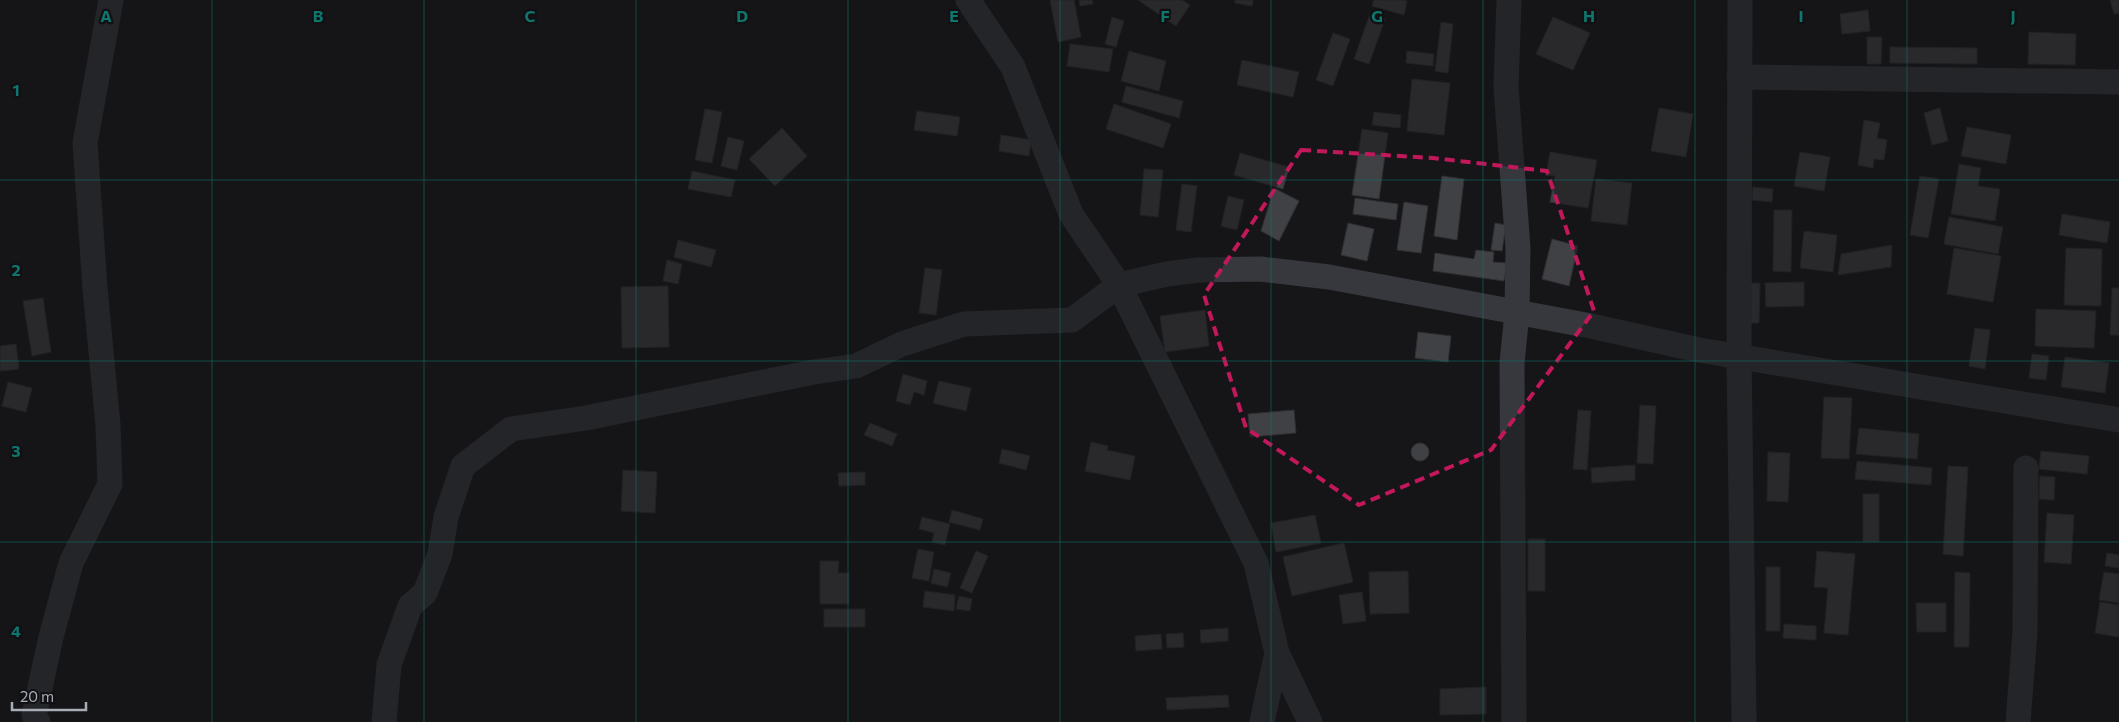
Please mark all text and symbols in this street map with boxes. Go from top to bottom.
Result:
text: A [100,6,112,25]
text: B [313,6,324,25]
text: C [525,6,536,25]
text: D [736,6,748,25]
text: E [949,6,959,25]
text: F [1160,6,1170,25]
text: G [1371,6,1383,25]
text: H [1583,6,1595,25]
text: I [1798,6,1804,25]
text: J [2010,6,2016,25]
text: 1 [12,80,20,99]
text: 2 [11,260,21,279]
text: 3 [11,441,21,460]
text: 4 [11,621,21,640]
scale bar [12,680,86,712]
text: 20 m [20,687,54,705]

